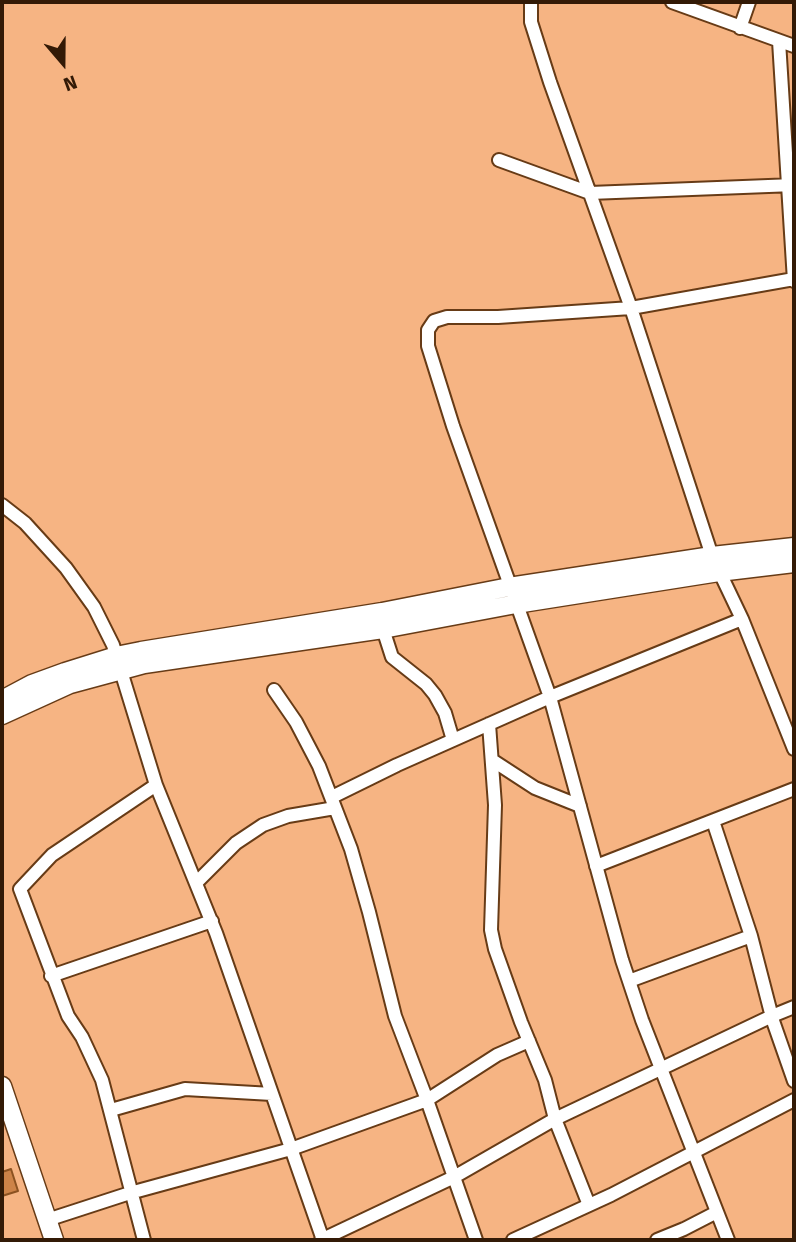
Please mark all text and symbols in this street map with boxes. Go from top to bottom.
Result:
north arrow [28,28,98,98]
text: N [61,70,80,96]

